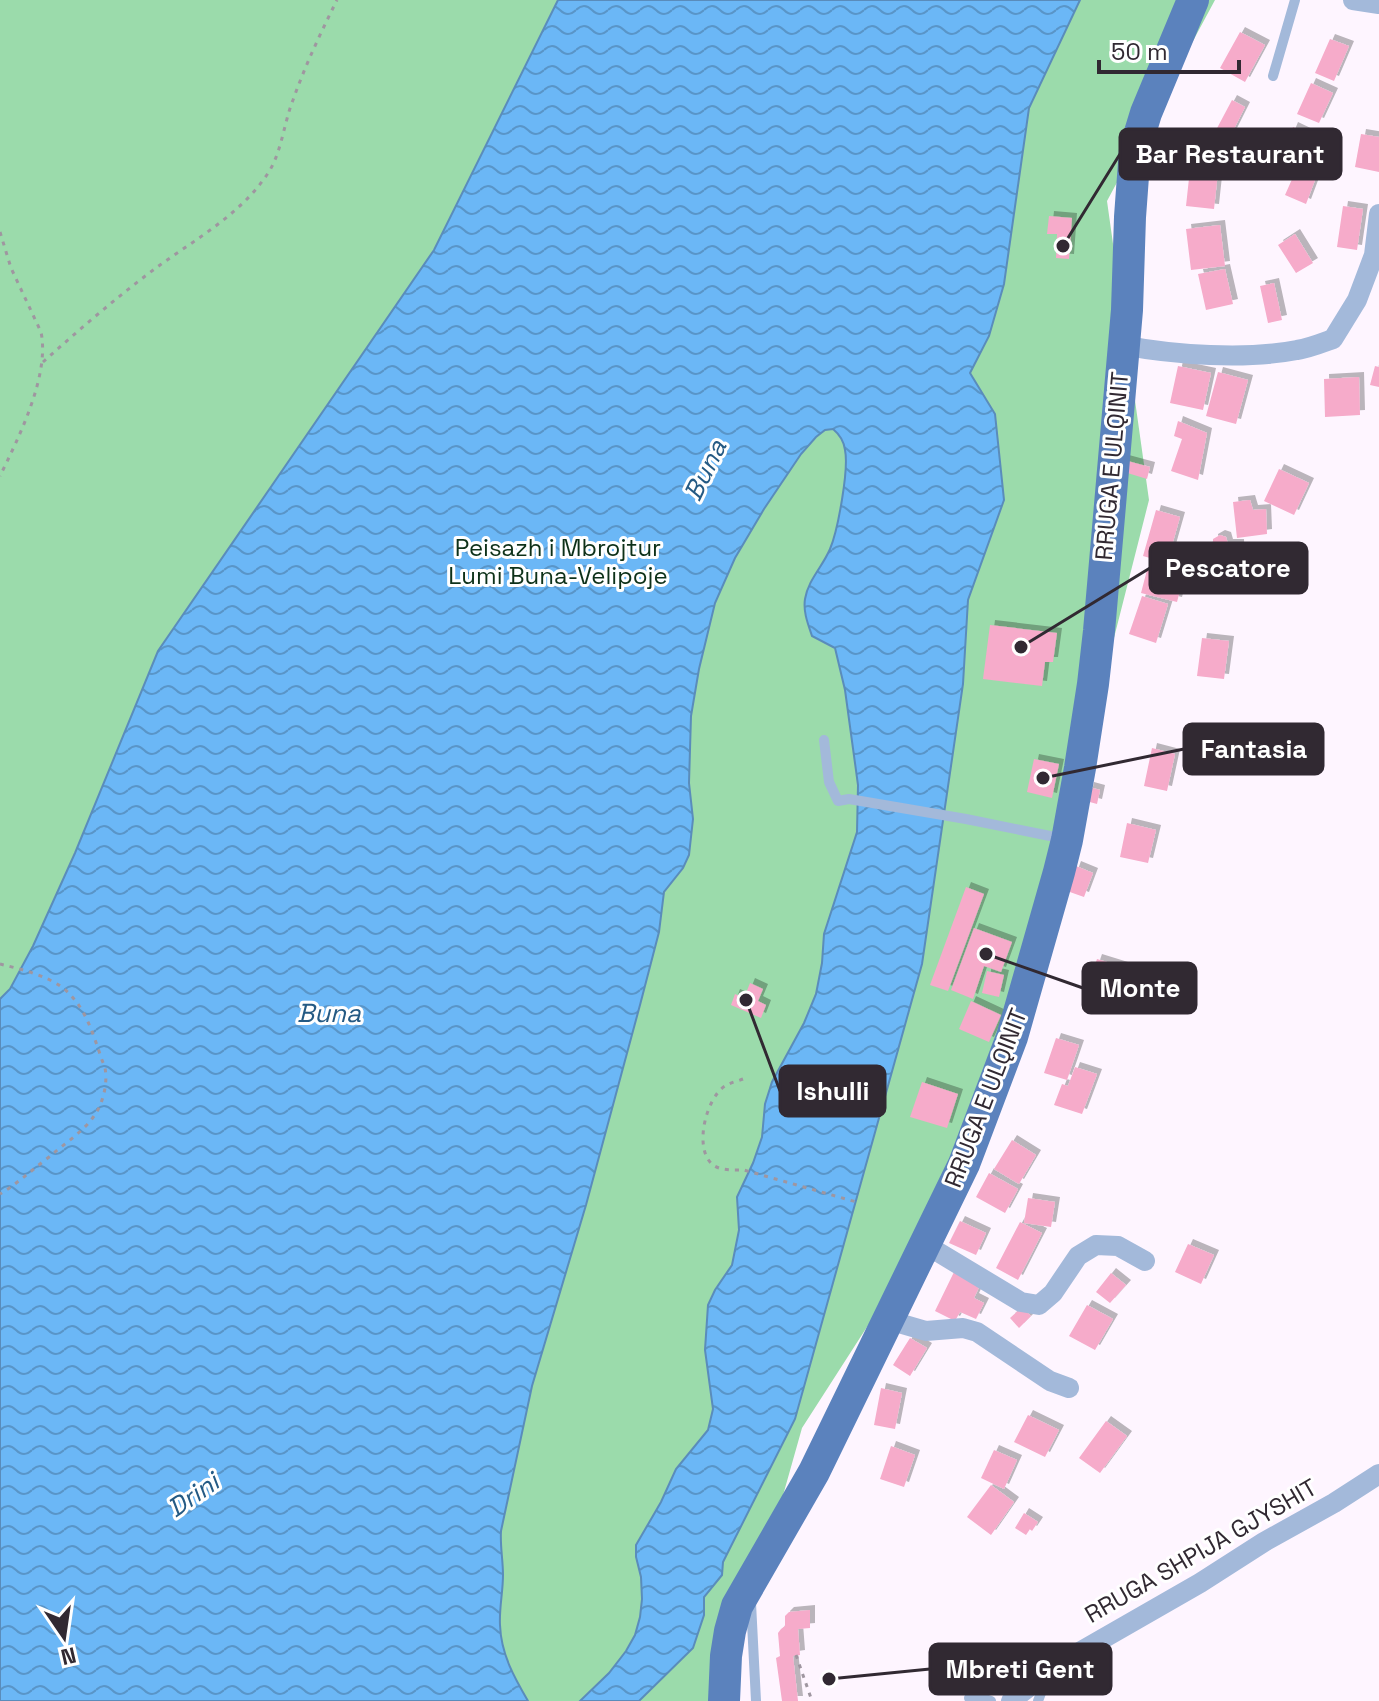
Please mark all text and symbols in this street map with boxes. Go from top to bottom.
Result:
scale bar [1099,24,1239,74]
text: 50 m [1111,36,1168,67]
callout: Bar Restaurant [1120,129,1341,179]
text: Bar Restaurant [1135,137,1325,171]
street label: RRUGA E ULQINIT [1088,370,1135,562]
water label: Buna [676,433,735,506]
park label: Peisazh i Mbrojtur Lumi Buna-Velipoje [448,532,668,591]
callout: Pescatore [1150,543,1307,593]
text: Pescatore [1165,551,1291,585]
callout: Fantasia [1184,724,1323,774]
text: Fantasia [1201,732,1307,766]
callout: Monte [1083,963,1196,1013]
text: Monte [1100,971,1180,1005]
water label: Buna [297,996,362,1030]
street label: RRUGA E ULQINIT [937,1004,1034,1192]
callout: Ishulli [780,1066,885,1116]
text: Ishulli [796,1074,870,1108]
water label: Drini [160,1464,228,1525]
street label: RRUGA SHPIJA GJYSHIT [1079,1471,1322,1630]
north arrow [24,1597,104,1677]
text: N [58,1641,79,1672]
callout: Mbreti Gent [930,1644,1111,1694]
text: Mbreti Gent [945,1652,1095,1686]

